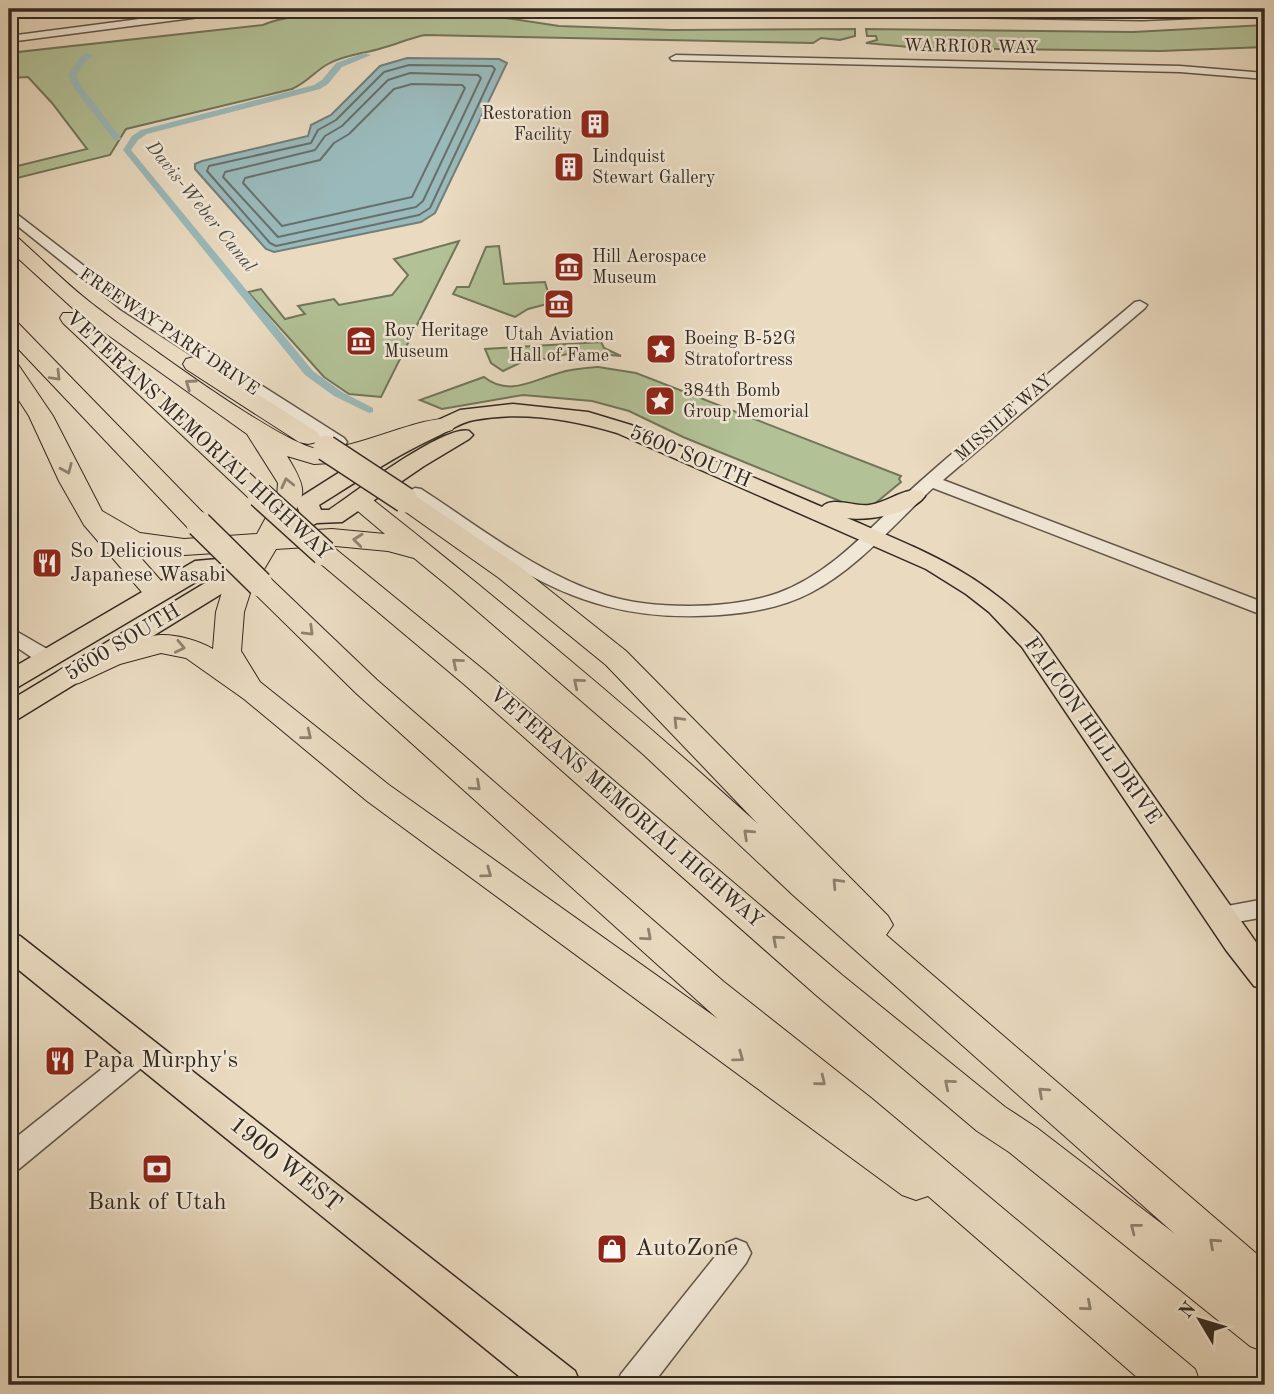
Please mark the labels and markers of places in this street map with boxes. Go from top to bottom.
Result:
place label: Restoration Facility [482,105,572,144]
building icon: Restoration Facility [578,107,612,141]
place label: Lindquist Stewart Gallery [592,148,716,187]
building icon: Lindquist Stewart Gallery [552,150,586,184]
place label: Hill Aerospace Museum [592,248,706,287]
museum icon: Hill Aerospace Museum [552,250,586,284]
museum icon: Utah Aviation Hall of Fame [542,287,576,321]
place label: Roy Heritage Museum [384,322,488,361]
museum icon: Roy Heritage Museum [344,324,378,358]
place label: Utah Aviation Hall of Fame [504,326,614,365]
place label: Boeing B-52G Stratofortress [684,330,796,369]
place icon: Boeing B-52G Stratofortress [644,332,678,366]
place label: 384th Bomb Group Memorial [683,382,809,421]
place icon: 384th Bomb Group Memorial [643,384,677,418]
place label: So Delicious Japanese Wasabi [70,541,226,586]
restaurant icon: So Delicious Japanese Wasabi [30,546,64,580]
restaurant icon: Papa Murphy's [43,1044,77,1078]
place label: Papa Murphy's [83,1049,238,1073]
bank icon: Bank of Utah [140,1152,174,1186]
place label: Bank of Utah [87,1191,227,1215]
shop icon: AutoZone [595,1232,629,1266]
place label: AutoZone [635,1237,738,1261]

